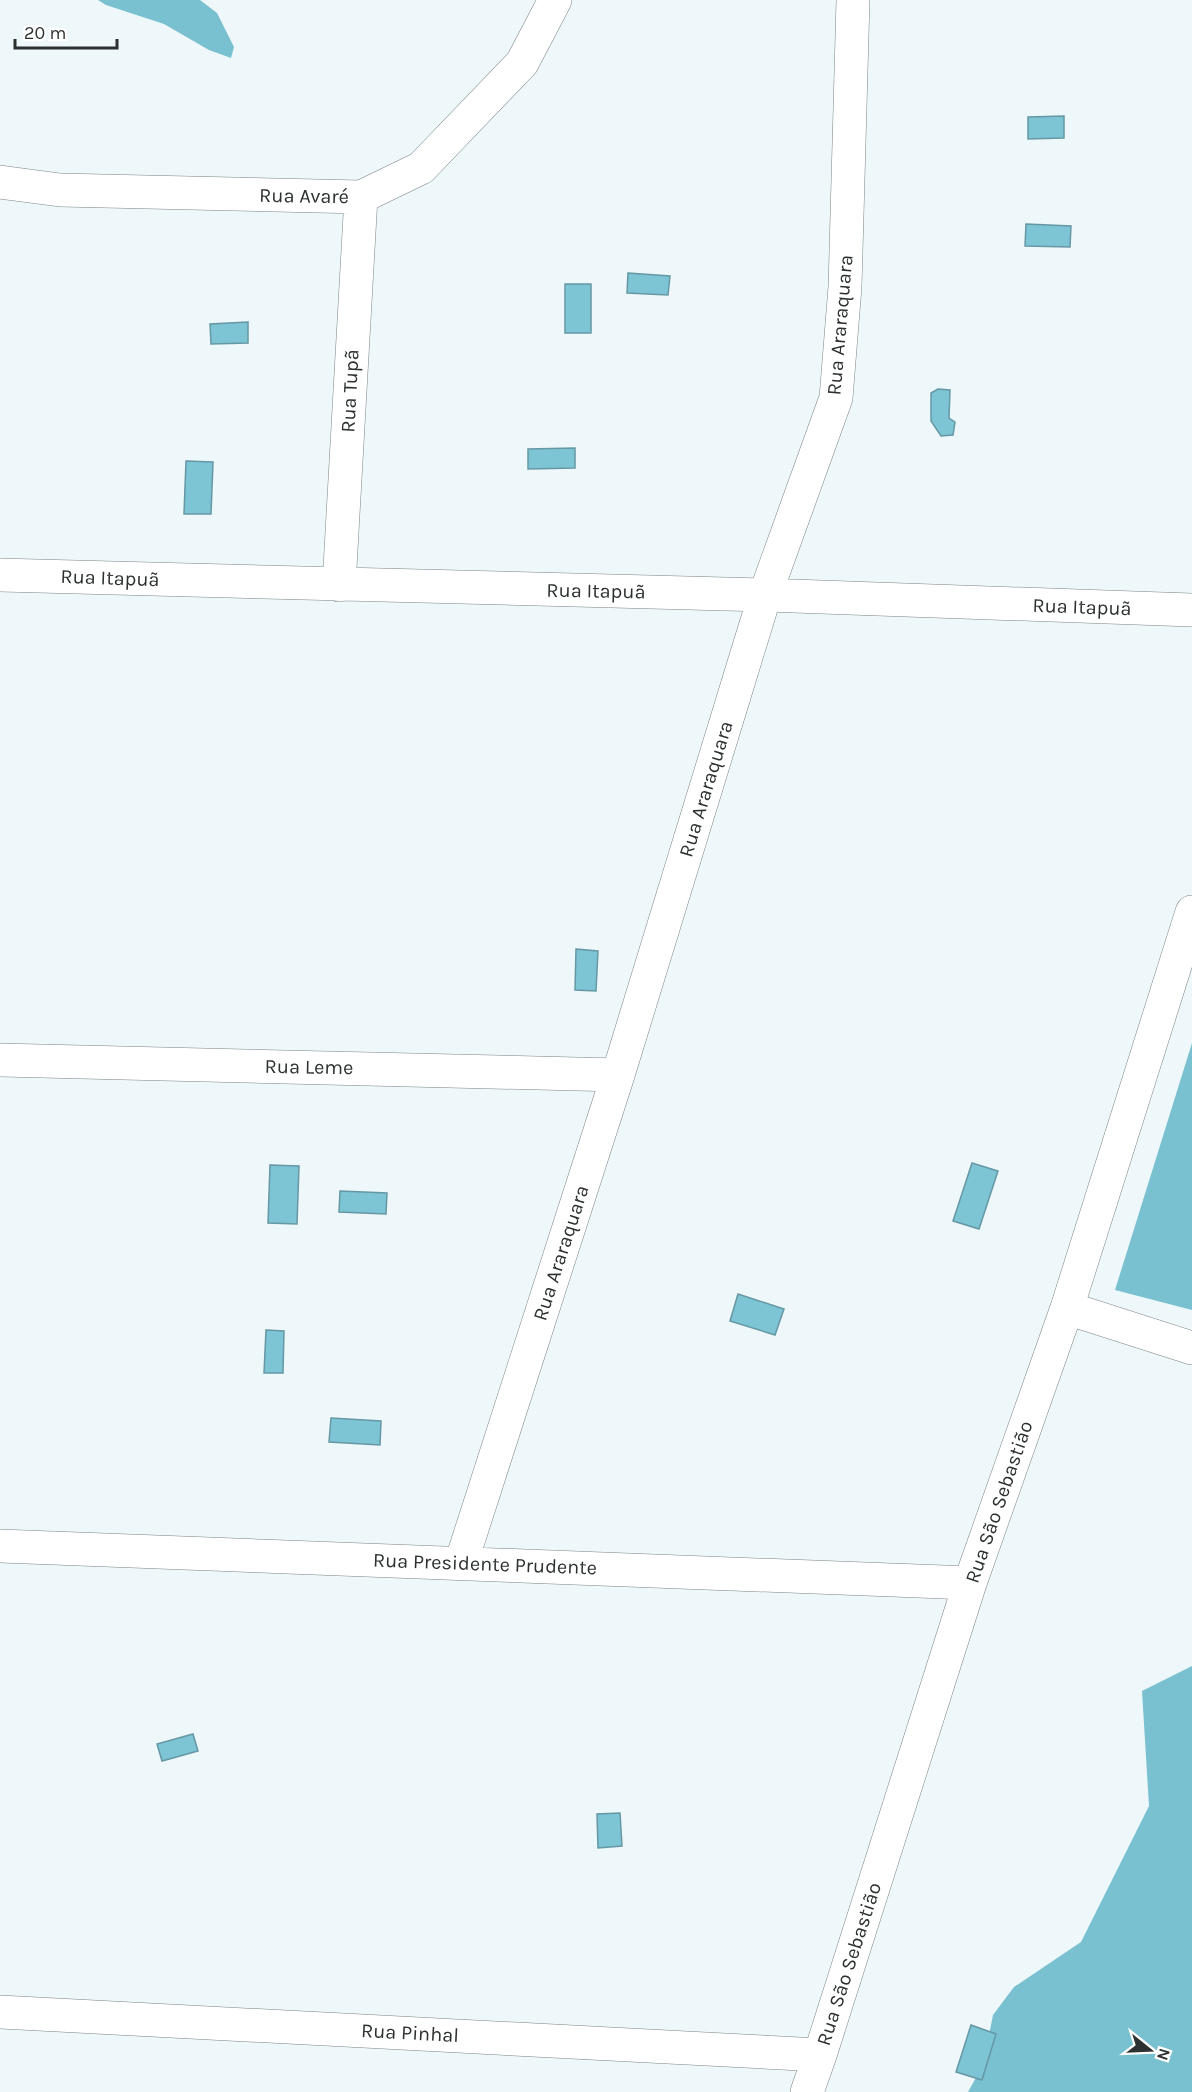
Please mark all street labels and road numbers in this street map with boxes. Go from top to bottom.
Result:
street label: Rua Avaré [259,184,349,208]
street label: Rua Araraquara [822,254,858,396]
street label: Rua Tupã [336,349,364,433]
street label: Rua Itapuã [60,565,160,591]
street label: Rua Itapuã [546,579,646,603]
street label: Rua Itapuã [1032,594,1132,620]
street label: Rua Araraquara [674,718,738,860]
street label: Rua Leme [264,1055,354,1079]
street label: Rua Araraquara [528,1182,594,1324]
street label: Rua São Sebastião [960,1418,1038,1586]
street label: Rua Presidente Prudente [373,1549,597,1579]
street label: Rua São Sebastião [812,1880,886,2048]
street label: Rua Pinhal [361,2019,459,2047]

